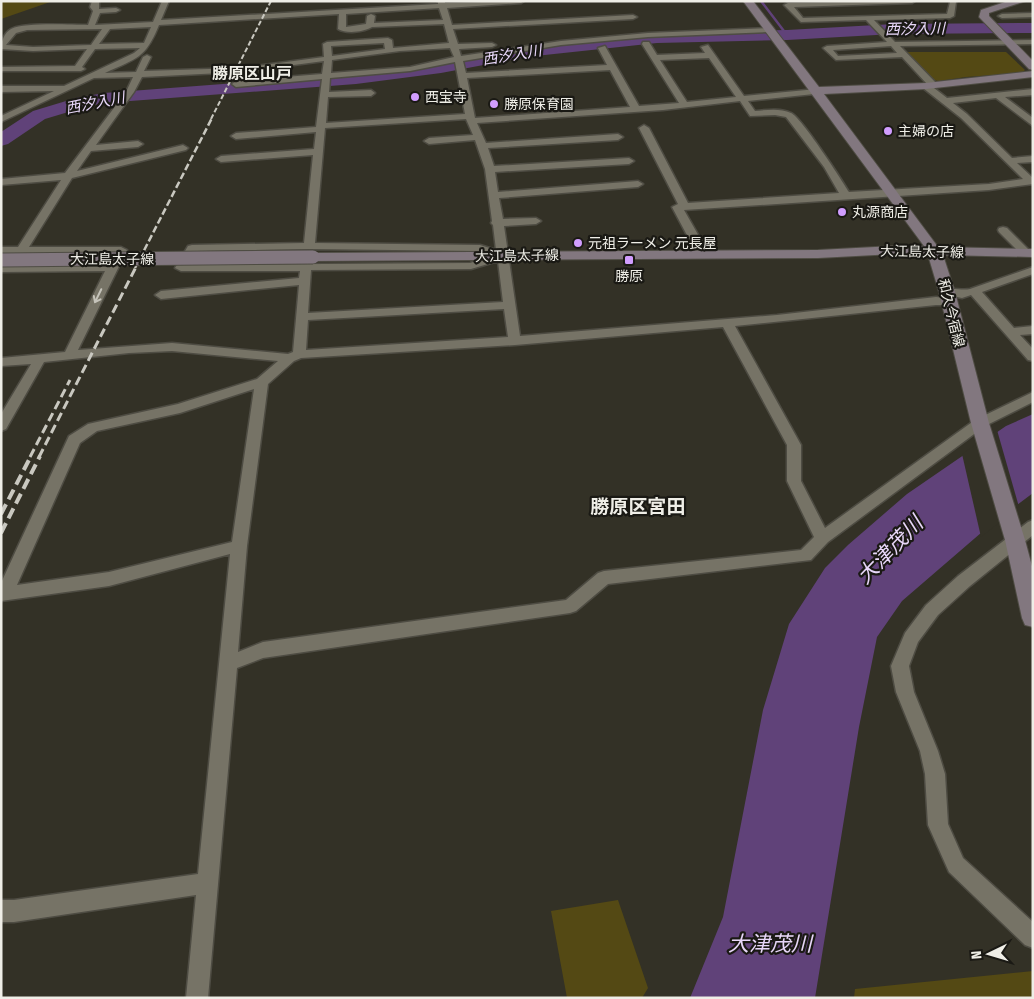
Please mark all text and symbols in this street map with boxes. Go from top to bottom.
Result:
water label: 西汐入川 [885,19,947,39]
water label: 西汐入川 [481,41,545,69]
district label: 勝原区山戸 [212,64,292,83]
water label: 西汐入川 [64,88,128,118]
place label: 西宝寺 [425,89,467,106]
marker: 西宝寺 [409,91,421,103]
place label: 勝原保育園 [504,96,574,113]
marker: 勝原保育園 [488,98,500,110]
place label: 主婦の店 [898,123,954,140]
marker: 主婦の店 [882,125,894,137]
place label: 丸源商店 [852,204,908,221]
marker: 丸源商店 [836,206,848,218]
place label: 元祖ラーメン 元長屋 [588,235,717,252]
marker: 元祖ラーメン 元長屋 [572,237,584,249]
street label: 大江島太子線 [880,243,964,261]
street label: 大江島太子線 [475,247,559,265]
street label: 大江島太子線 [70,251,154,268]
marker: 勝原 [623,254,635,266]
place label: 勝原 [615,268,643,285]
street label: 和久今宿線 [934,277,968,349]
one-way arrow [93,289,103,304]
district label: 勝原区宮田 [590,495,686,518]
water label: 大津茂川 [851,509,930,589]
north arrow [964,929,1014,979]
water label: 大津茂川 [728,931,814,957]
text: N [968,950,985,960]

